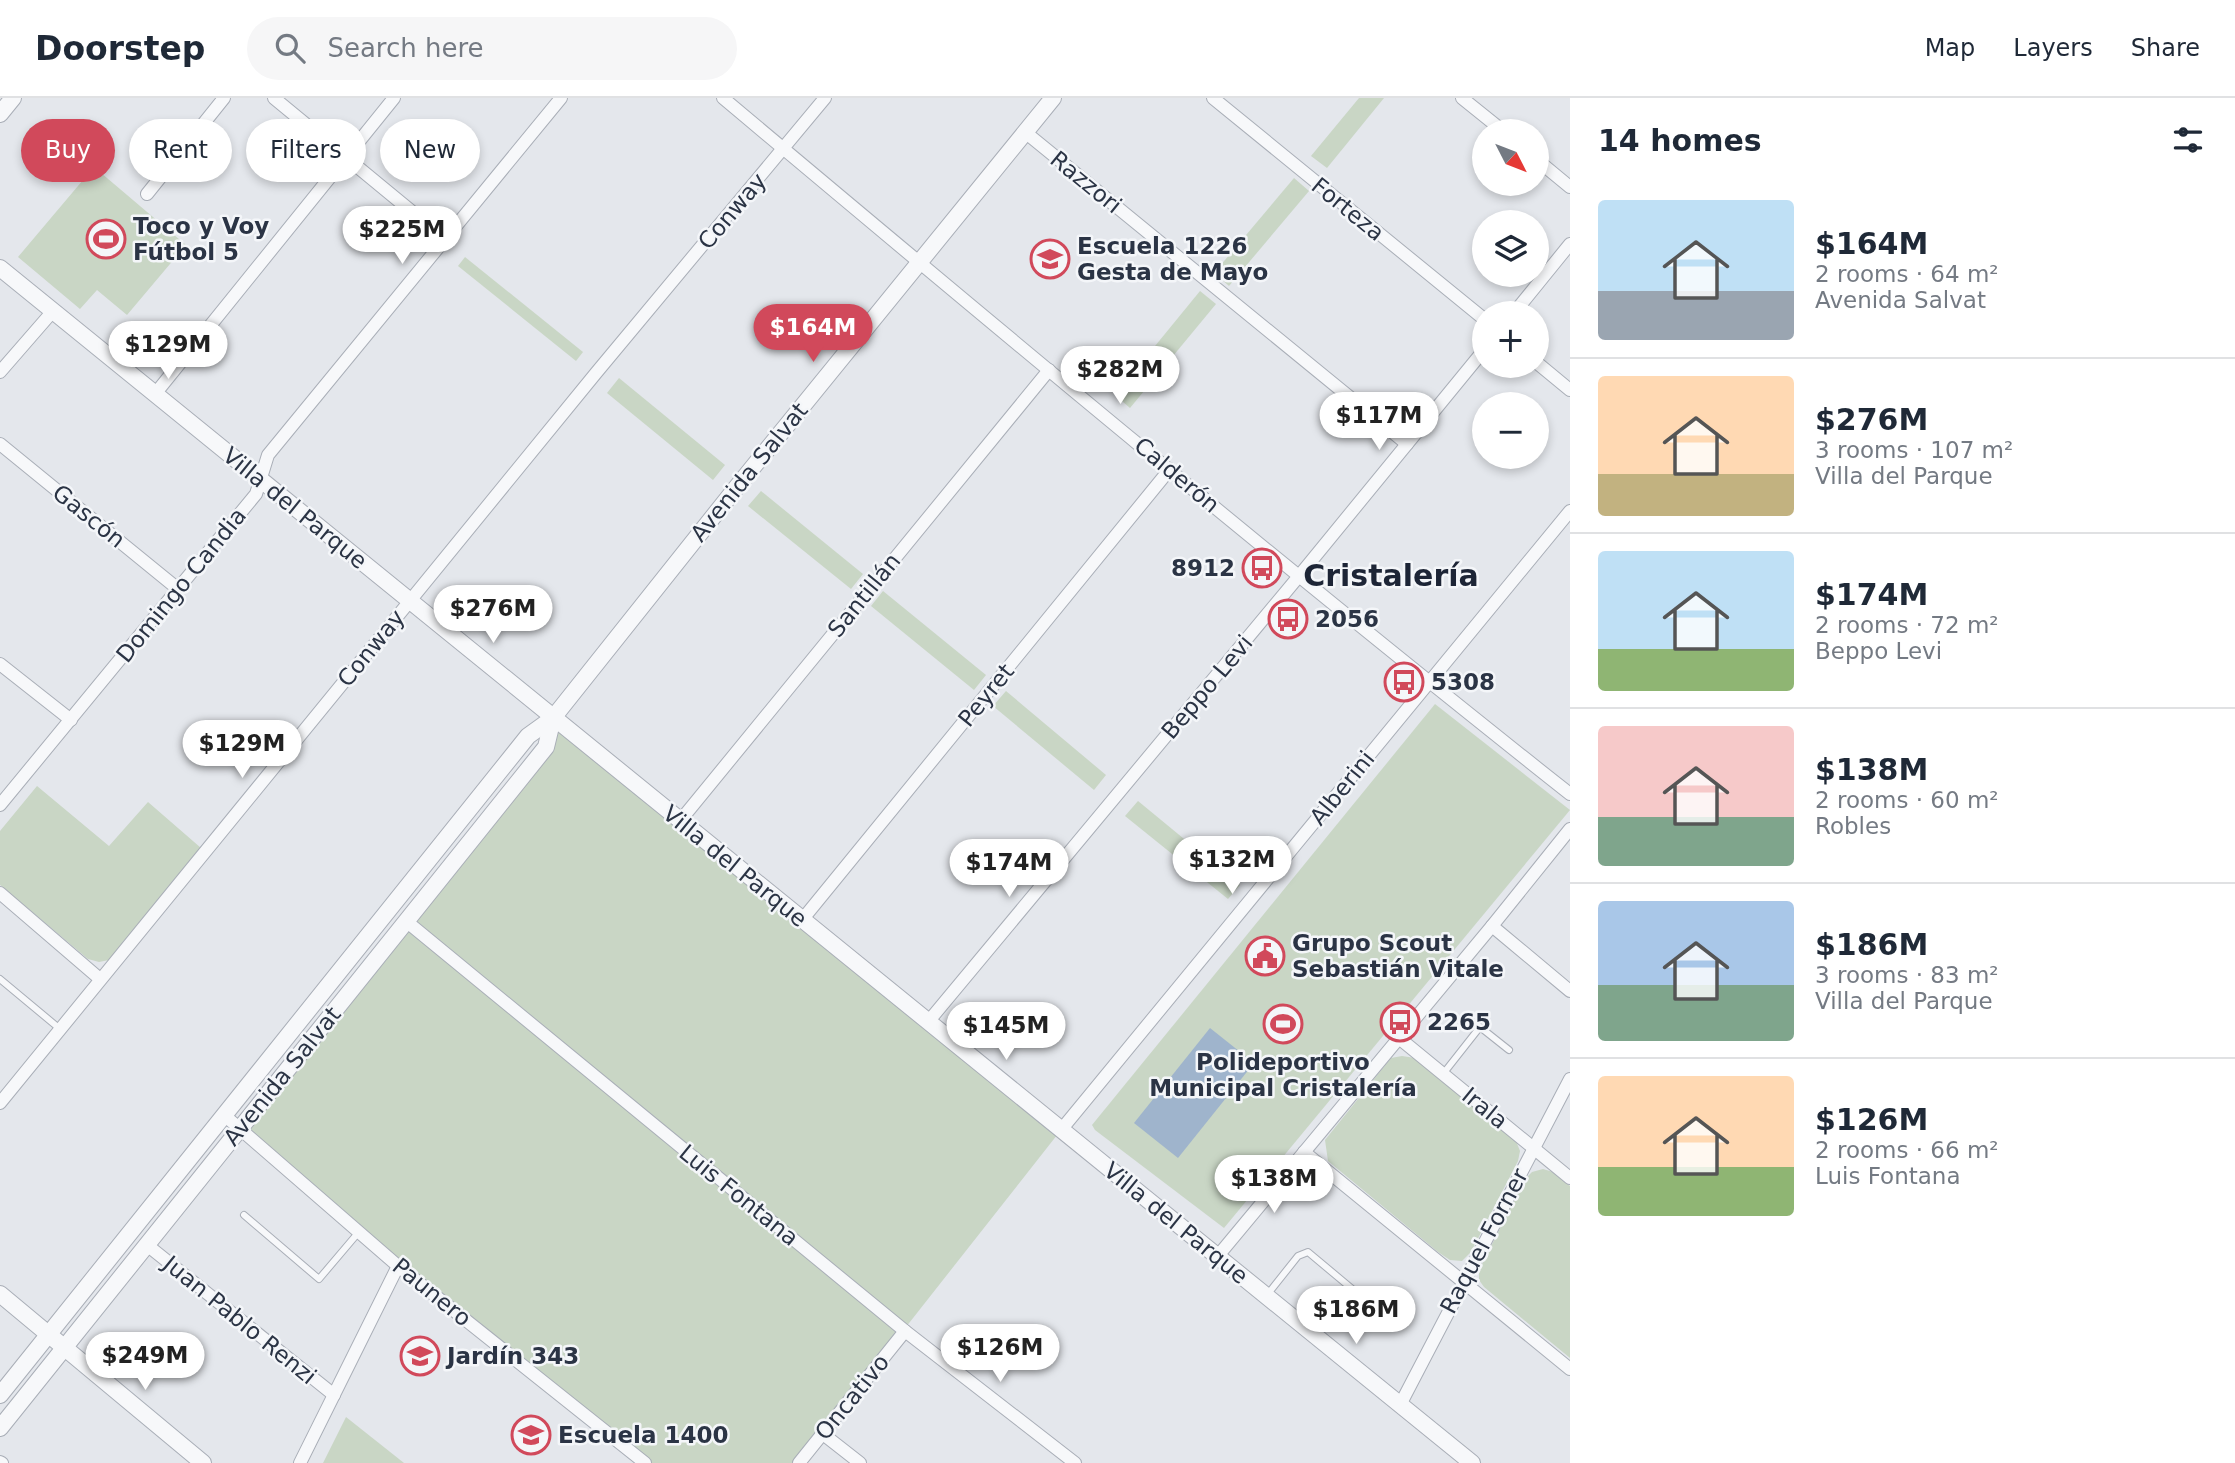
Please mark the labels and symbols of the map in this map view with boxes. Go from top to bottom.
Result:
north arrow [1472,119,1549,196]
street label: Razzori [1045,146,1127,218]
street label: Conway [693,168,771,254]
street label: Forteza [1307,172,1389,246]
pin: $225M [353,206,451,266]
place label: Toco y Voy Fútbol 5 [133,213,269,265]
sports icon: Toco y Voy Fútbol 5 [85,218,127,260]
place label: Escuela 1226 Gesta de Mayo [1077,233,1268,285]
school or university icon: Escuela 1226 Gesta de Mayo [1029,238,1071,280]
pin: $164M [764,304,862,364]
pin: $129M [119,322,217,381]
pin: $282M [1071,346,1169,406]
pin: $117M [1330,392,1428,452]
street label: Avenida Salvat [685,397,813,547]
street label: Calderón [1129,432,1225,518]
street label: Villa del Parque [218,442,372,574]
street label: Gascón [48,479,130,553]
street label: Domingo Candia [111,503,251,667]
bus stop icon: 8912 [1241,547,1283,589]
street label: Santillán [822,548,906,642]
place label: 8912 [1171,555,1235,581]
district label: Cristalería [1303,558,1479,593]
pin: $276M [444,586,542,645]
bus stop icon: 2056 [1267,598,1309,640]
street label: Conway [332,604,410,692]
place label: 2056 [1315,606,1379,632]
street label: Beppo Levi [1156,630,1258,744]
street label: Peyret [953,658,1019,732]
bus stop icon: 5308 [1383,661,1425,703]
place label: 5308 [1431,669,1495,695]
pin: $129M [193,720,291,780]
street label: Alberini [1304,746,1380,830]
street label: Villa del Parque [658,800,812,932]
pin: $132M [1183,836,1281,896]
pin: $174M [960,840,1058,899]
place label: Grupo Scout Sebastián Vitale [1292,930,1504,982]
public building icon: Grupo Scout Sebastián Vitale [1244,935,1286,977]
street label: Avenida Salvat [218,1001,346,1151]
bus stop icon: 2265 [1379,1001,1421,1043]
pin: $145M [957,1002,1055,1062]
sports icon: Polideportivo Municipal Cristalería [1262,1003,1304,1045]
place label: 2265 [1427,1009,1491,1035]
place label: Polideportivo Municipal Cristalería [1149,1049,1417,1101]
street label: Irala [1457,1082,1513,1134]
street label: Luis Fontana [674,1139,804,1251]
pin: $138M [1225,1156,1323,1215]
street label: Villa del Parque [1099,1157,1253,1289]
street label: Raquel Forner [1435,1164,1533,1318]
street label: Juan Pablo Renzi [157,1249,322,1390]
street label: Paunero [388,1253,476,1331]
pin: $186M [1307,1286,1405,1346]
pin: $126M [951,1324,1049,1384]
pin: $249M [96,1332,194,1392]
school or university icon: Jardín 343 [399,1335,441,1377]
place label: Jardín 343 [445,1343,579,1369]
street label: Oncativo [810,1349,894,1445]
school or university icon: Escuela 1400 [510,1414,552,1456]
place label: Escuela 1400 [558,1422,728,1448]

